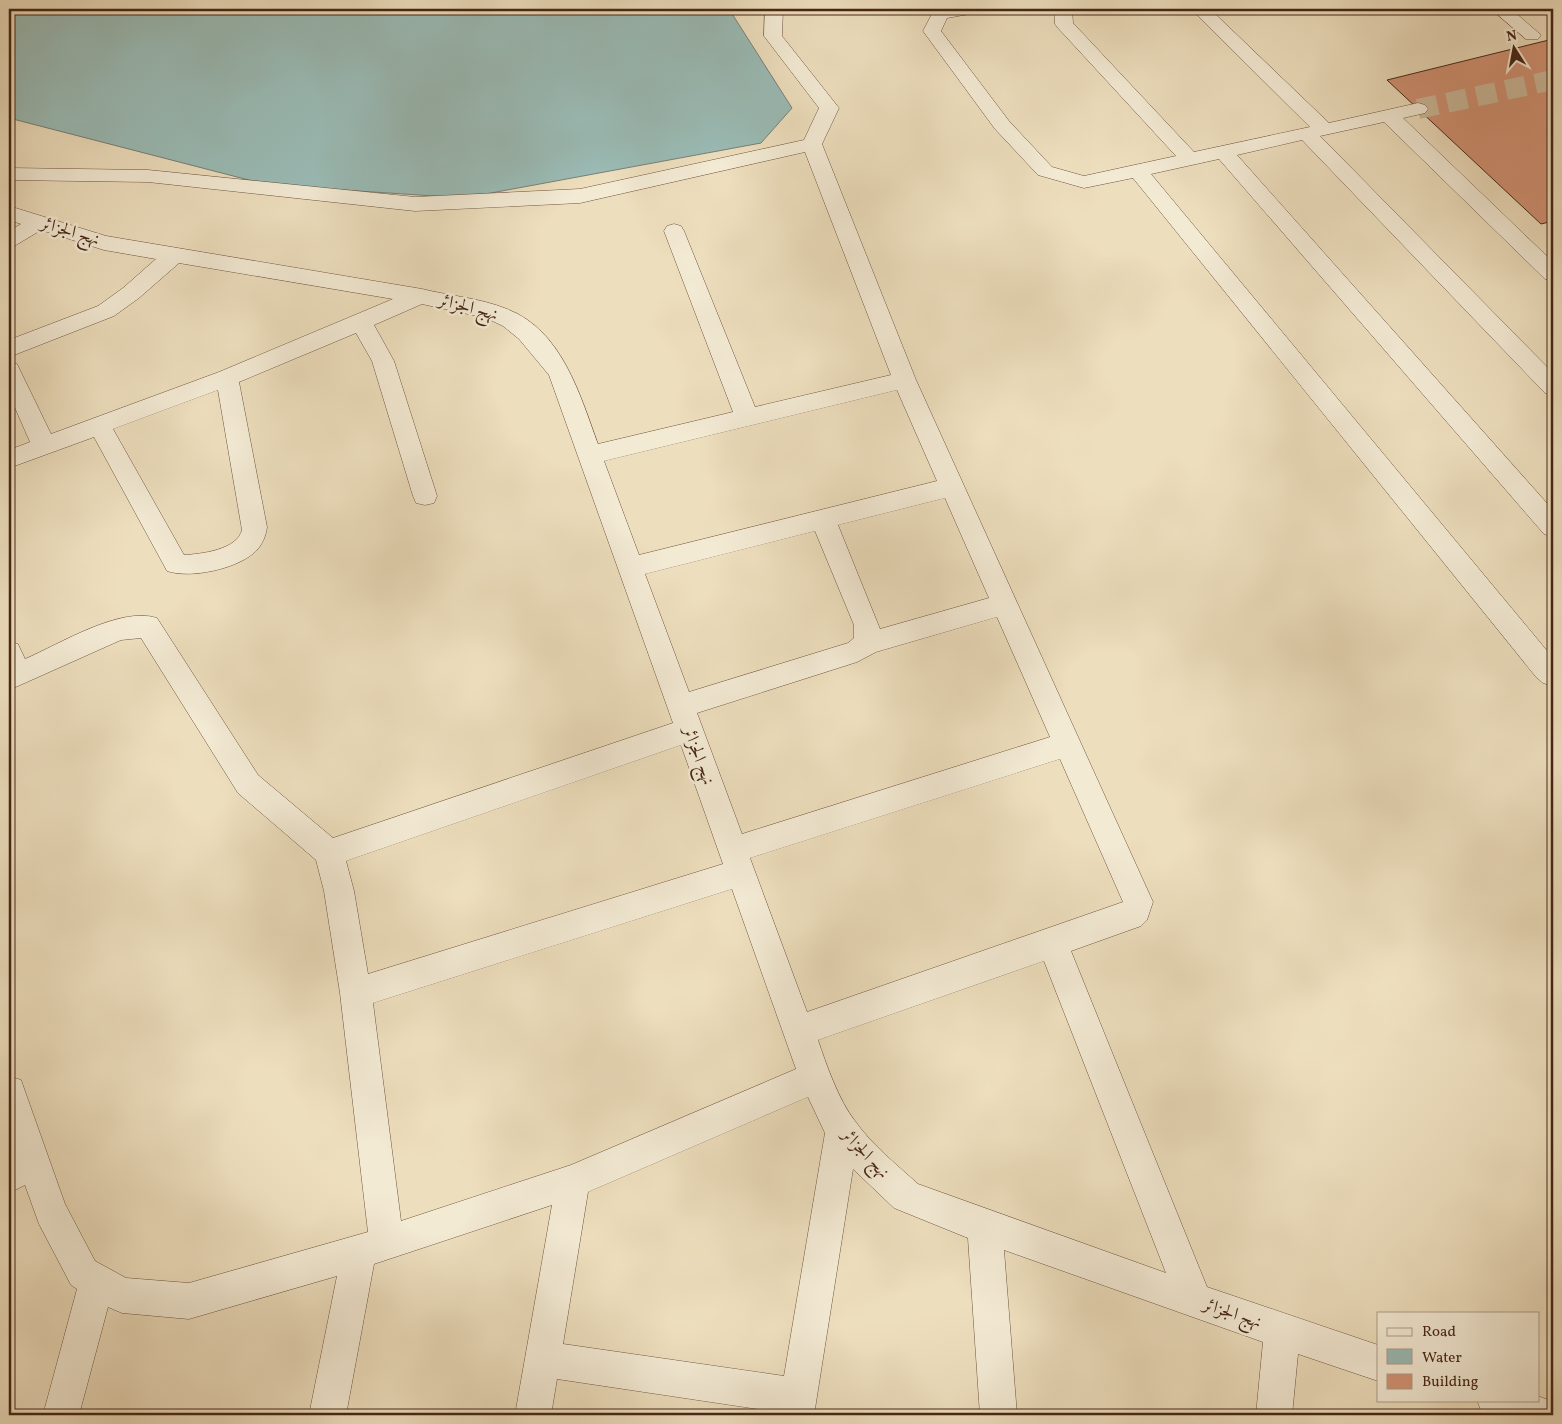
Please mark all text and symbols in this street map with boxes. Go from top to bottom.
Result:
north arrow [1490,22,1540,72]
text: N [1505,26,1519,47]
street label: نهج الجزائر [35,211,103,255]
street label: نهج الجزائر [433,288,501,330]
street label: نهج الجزائر [673,721,720,789]
street label: نهج الجزائر [832,1122,895,1186]
street label: نهج الجزائر [1197,1292,1265,1338]
legend [1377,1312,1540,1402]
text: Road [1422,1322,1456,1343]
text: Water [1422,1348,1462,1369]
text: Building [1422,1372,1479,1393]

